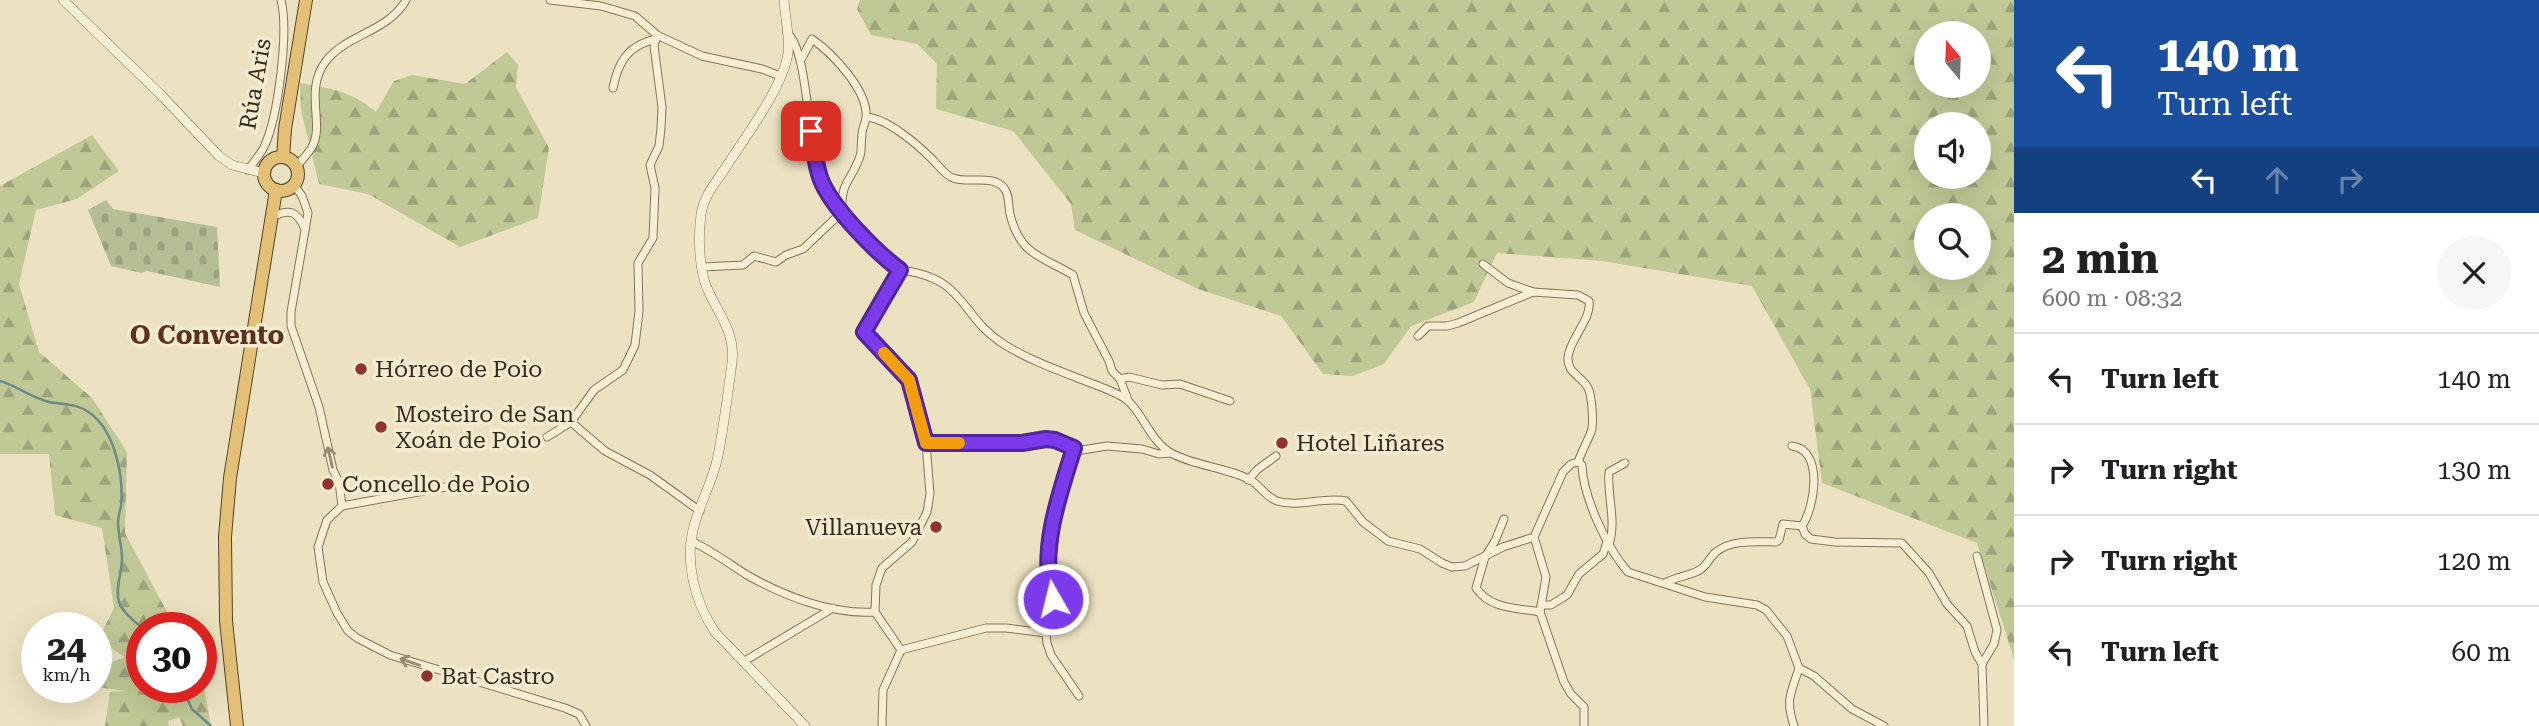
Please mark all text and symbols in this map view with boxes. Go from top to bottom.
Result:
north arrow [1914,21,1992,98]
map controls [1914,21,1991,280]
text: 140 m [2157,26,2299,83]
icon: left [2042,28,2133,119]
street label: Rúa Aris [234,36,277,132]
text: Turn left [2157,85,2292,123]
pin [781,101,841,161]
icon: arrive [792,112,830,150]
button: sound [1914,112,1991,189]
icon: left [2185,161,2223,199]
icon: ahead [2258,161,2296,199]
icon: right [2331,161,2369,199]
button: search [1914,203,1991,280]
text: 2 min [2042,234,2159,283]
button: close [2437,236,2511,310]
text: 600 m · 08:32 [2042,285,2182,312]
district label: O Convento [130,320,284,350]
place label: Hórreo de Poio [375,356,542,383]
icon: left [2042,360,2080,398]
marker: Hórreo de Poio [353,361,369,377]
text: Turn left [2101,364,2219,394]
text: 140 m [2437,364,2511,394]
place label: Mosteiro de San Xoán de Poio [395,401,574,454]
marker: Mosteiro de San Xoán de Poio [373,419,389,435]
place label: Hotel Liñares [1296,430,1444,457]
marker: Hotel Liñares [1274,435,1290,451]
one-way arrow [323,446,336,469]
icon: right [2042,451,2080,489]
text: Turn right [2101,455,2237,485]
text: 130 m [2437,455,2511,485]
place label: Concello de Poio [342,471,530,498]
marker: Concello de Poio [320,476,336,492]
place label: Villanueva [805,514,923,541]
marker: Villanueva [928,519,944,535]
icon: right [2042,542,2080,580]
text: Turn right [2101,546,2237,576]
text: 120 m [2437,546,2511,576]
position arrow [1016,562,1090,636]
speed limit sign: 30 [126,612,217,703]
text: 24 [47,628,86,669]
icon: left [2042,633,2080,671]
text: Turn left [2101,637,2219,667]
text: 60 m [2452,637,2511,667]
one-way arrow [400,655,422,667]
place label: Bat Castro [441,663,555,690]
text: km/h [42,664,91,685]
marker: Bat Castro [419,668,435,684]

